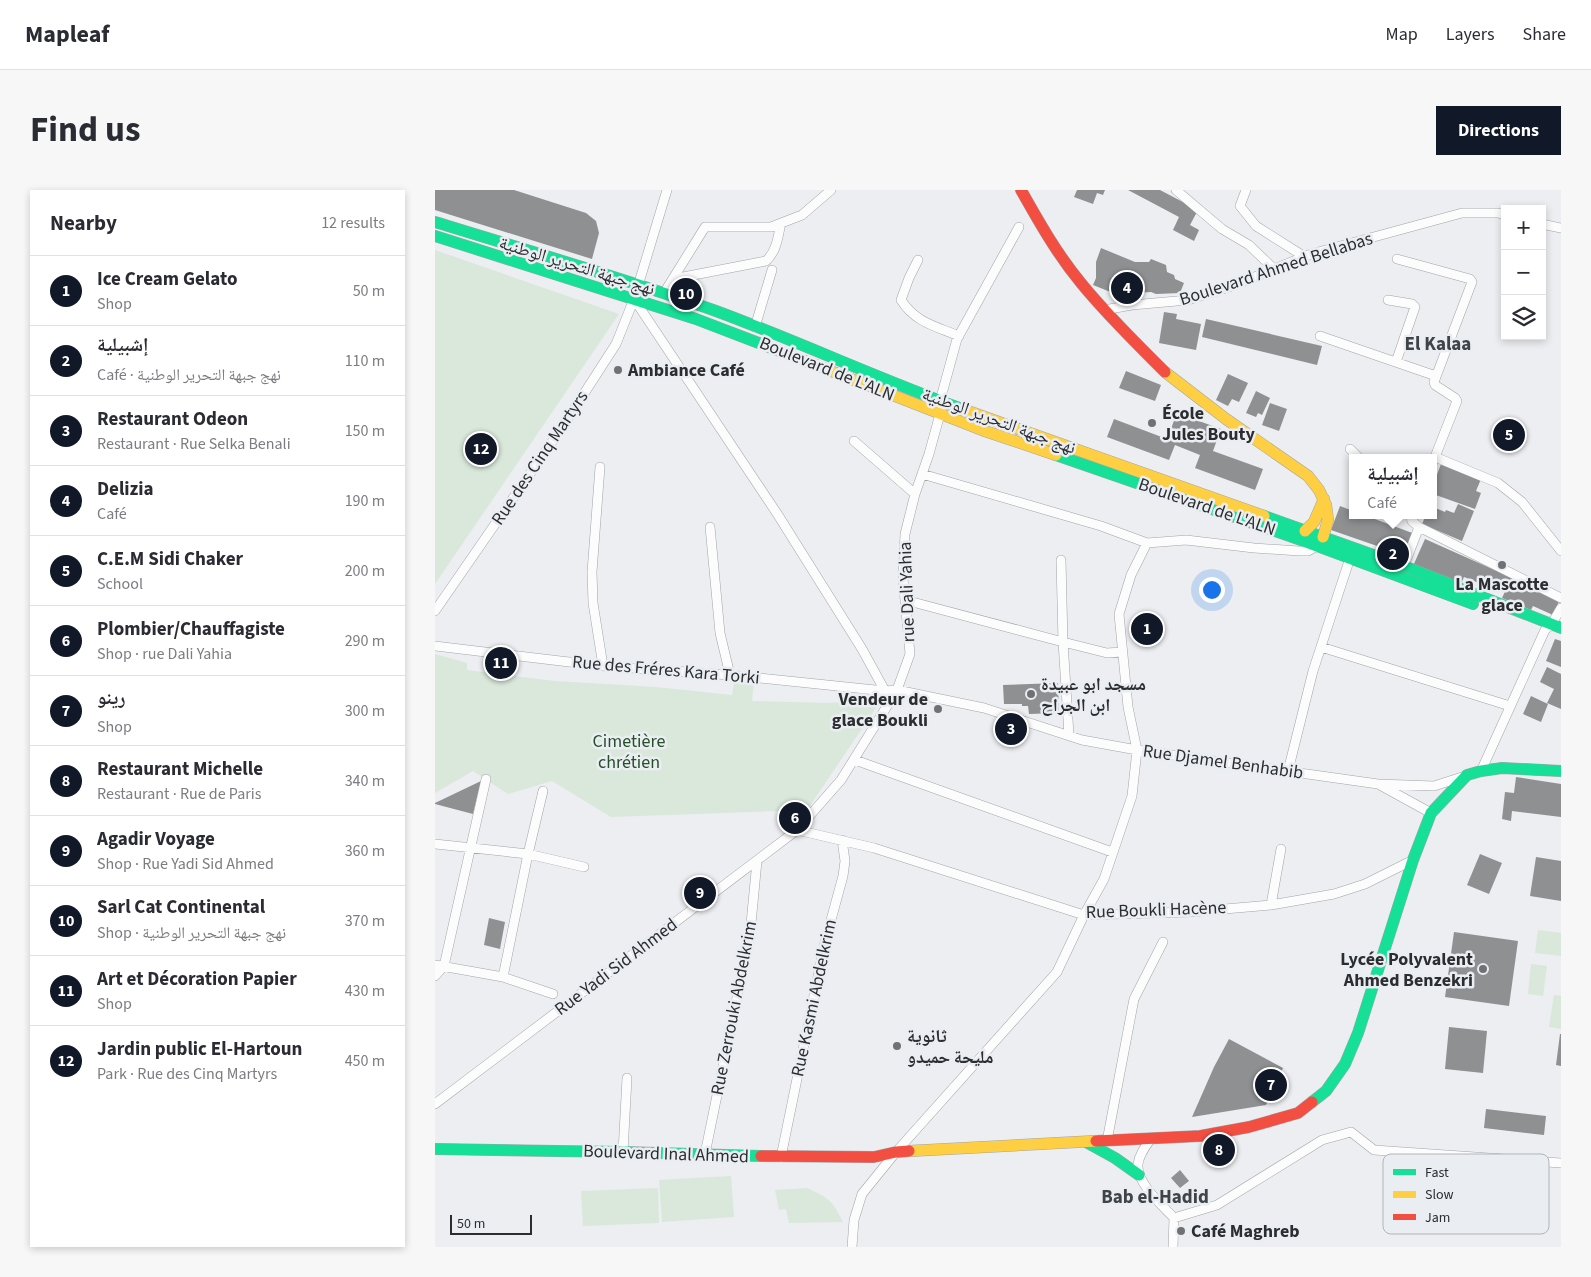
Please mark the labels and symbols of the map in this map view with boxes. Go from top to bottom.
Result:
street label: Boulevard Ahmed Bellabas [1176,226,1376,312]
street label: نهج جبهة التحرير الوطنية [496,230,658,302]
pin: 4 [1111,269,1143,307]
pin: 10 [670,275,702,313]
street label: Boulevard de L'ALN [756,330,898,408]
district label: El Kalaa [1405,331,1471,358]
place label: Ambiance Café [627,358,745,383]
marker: Ambiance Café [612,364,624,376]
street label: نهج جبهة التحرير الوطنية [919,382,1079,460]
street label: Rue des Cinq Martyrs [486,386,594,530]
place label: École Jules Bouty [1162,401,1255,447]
pin: 5 [1493,416,1525,454]
marker: École Jules Bouty [1146,417,1158,429]
pin: 12 [465,430,497,468]
street label: Boulevard de L'ALN [1135,472,1279,542]
pin: 2 [1377,535,1409,573]
street label: rue Dali Yahia [893,541,921,643]
marker: La Mascotte glace [1496,559,1508,571]
place label: La Mascotte glace [1455,572,1549,618]
your location [1199,577,1225,603]
pin: 1 [1131,610,1163,648]
pin: 11 [485,644,517,682]
street label: Rue des Fréres Kara Torki [571,649,761,691]
place label: مسجد ابو عبيدة ابن الجراح [1041,672,1146,718]
place label: Vendeur de glace Boukli [832,687,928,733]
marker: مسجد ابو عبيدة ابن الجراح [1025,688,1037,700]
marker: Vendeur de glace Boukli [932,703,944,715]
pin: 3 [995,710,1027,748]
park label: Cimetière chrétien [593,729,665,775]
street label: Rue Djamel Benhabib [1141,738,1305,786]
pin: 6 [779,799,811,837]
pin: 9 [684,874,716,912]
street label: Rue Boukli Hacène [1085,895,1227,925]
street label: Rue Yadi Sid Ahmed [549,912,683,1022]
street label: Rue Kasmi Abdelkrim [785,917,843,1079]
street label: Rue Zerrouki Abdelkrim [705,919,763,1097]
place label: Lycée Polyvalent Ahmed Benzekri [1340,947,1473,993]
marker: Lycée Polyvalent Ahmed Benzekri [1477,963,1489,975]
place label: ثانوية مليحة حميدو [907,1024,994,1070]
marker: ثانوية مليحة حميدو [891,1040,903,1052]
pin: 7 [1255,1066,1287,1104]
pin: 8 [1203,1131,1235,1169]
street label: Boulevard Inal Ahmed [583,1139,749,1169]
legend [1383,1154,1549,1234]
text: Fast [1425,1163,1449,1183]
district label: Bab el-Hadid [1101,1184,1209,1211]
text: Slow [1425,1185,1454,1205]
text: Jam [1425,1208,1450,1228]
scale bar [450,1212,533,1235]
place label: Café Maghreb [1191,1219,1300,1244]
marker: Café Maghreb [1175,1225,1187,1237]

